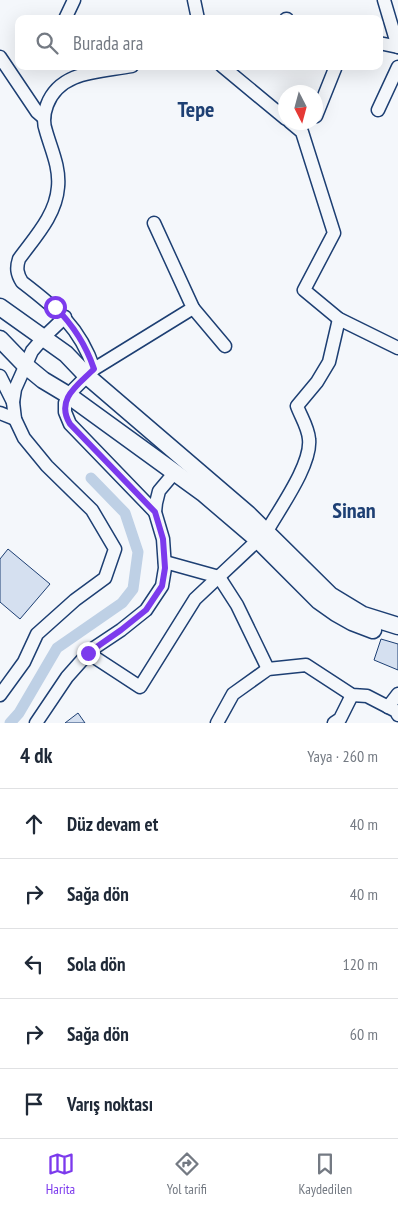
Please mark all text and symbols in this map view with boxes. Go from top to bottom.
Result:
search box [15,15,383,70]
icon: search [33,29,61,57]
text: Burada ara [73,31,143,55]
north arrow [278,85,323,130]
district label: Tepe [178,95,214,123]
route start [44,296,67,319]
district label: Sinan [332,496,376,524]
route end [77,642,100,665]
text: 4 dk [20,742,52,769]
text: Yaya · 260 m [307,746,378,766]
icon: ahead [20,810,48,838]
text: Düz devam et [67,812,158,836]
text: 40 m [350,814,378,834]
icon: right [20,880,48,908]
text: Sağa dön [67,882,129,906]
text: 40 m [350,884,378,904]
icon: left [20,950,48,978]
text: Sola dön [67,952,126,976]
text: 120 m [343,954,378,974]
icon: right [20,1020,48,1048]
text: Sağa dön [67,1022,129,1046]
text: 60 m [350,1024,378,1044]
icon: arrive [20,1090,48,1118]
text: Varış noktası [67,1092,153,1116]
tab: Harita [46,1150,75,1198]
tab: Yol tarifi [167,1150,207,1198]
tab: Kaydedilen [299,1150,352,1198]

